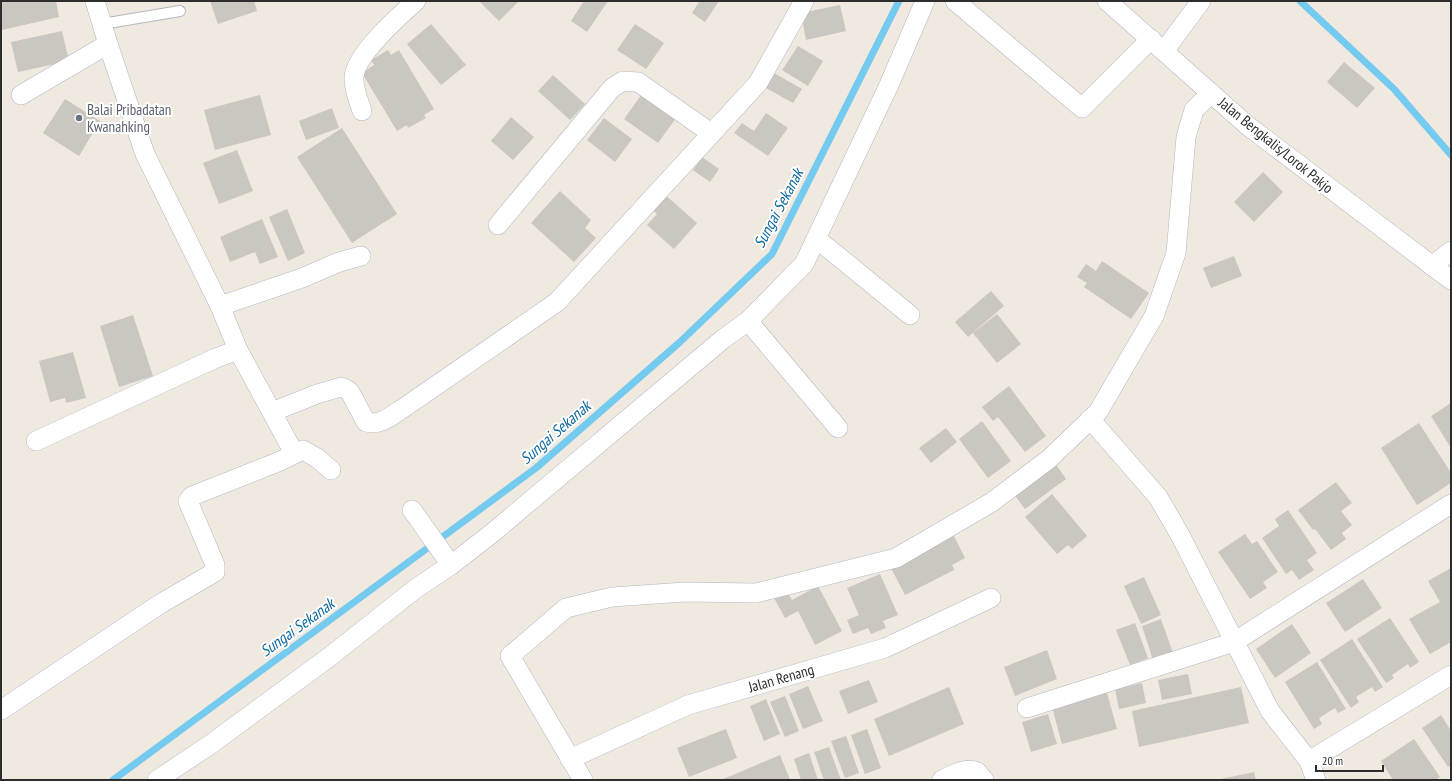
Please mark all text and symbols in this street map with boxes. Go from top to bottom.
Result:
street label: Jalan Bengkalis/Lorok Pakjo [1214,92,1337,197]
place label: Balai Pribadatan Kwanahking [87,100,171,136]
marker: Balai Pribadatan Kwanahking [74,113,84,123]
water label: Sungai Sekanak [749,163,808,251]
water label: Sungai Sekanak [516,395,596,468]
water label: Sungai Sekanak [256,592,339,661]
street label: Jalan Renang [745,660,816,697]
scale bar [1316,747,1383,773]
text: 20 m [1322,753,1343,768]

